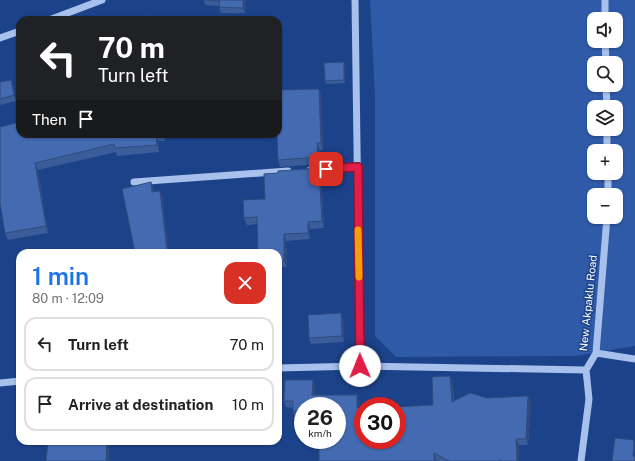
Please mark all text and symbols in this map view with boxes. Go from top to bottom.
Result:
map controls [587,12,623,224]
button: sound [587,12,623,48]
text: 70 m [98,31,165,64]
icon: left [32,32,84,84]
button: search [587,56,623,92]
text: Turn left [98,65,168,86]
button: layers [587,100,623,136]
icon: arrive [75,108,97,130]
text: Then [32,111,67,128]
button: + [587,144,623,180]
pin [309,152,343,186]
icon: arrive [315,158,337,180]
button: − [587,188,623,224]
street label: New Akpaklu Road [577,254,599,352]
text: 1 min [32,262,89,290]
button: close [224,262,266,304]
text: 80 m · 12:09 [32,291,104,306]
icon: left [34,333,56,355]
text: Turn left [68,336,129,353]
text: 70 m [229,336,264,353]
position arrow [339,345,381,387]
icon: arrive [34,393,56,415]
text: Arrive at destination [68,396,213,413]
text: 10 m [232,396,264,413]
speed limit sign: 30 [354,397,406,449]
text: 26 [307,406,333,430]
text: km/h [308,427,332,439]

